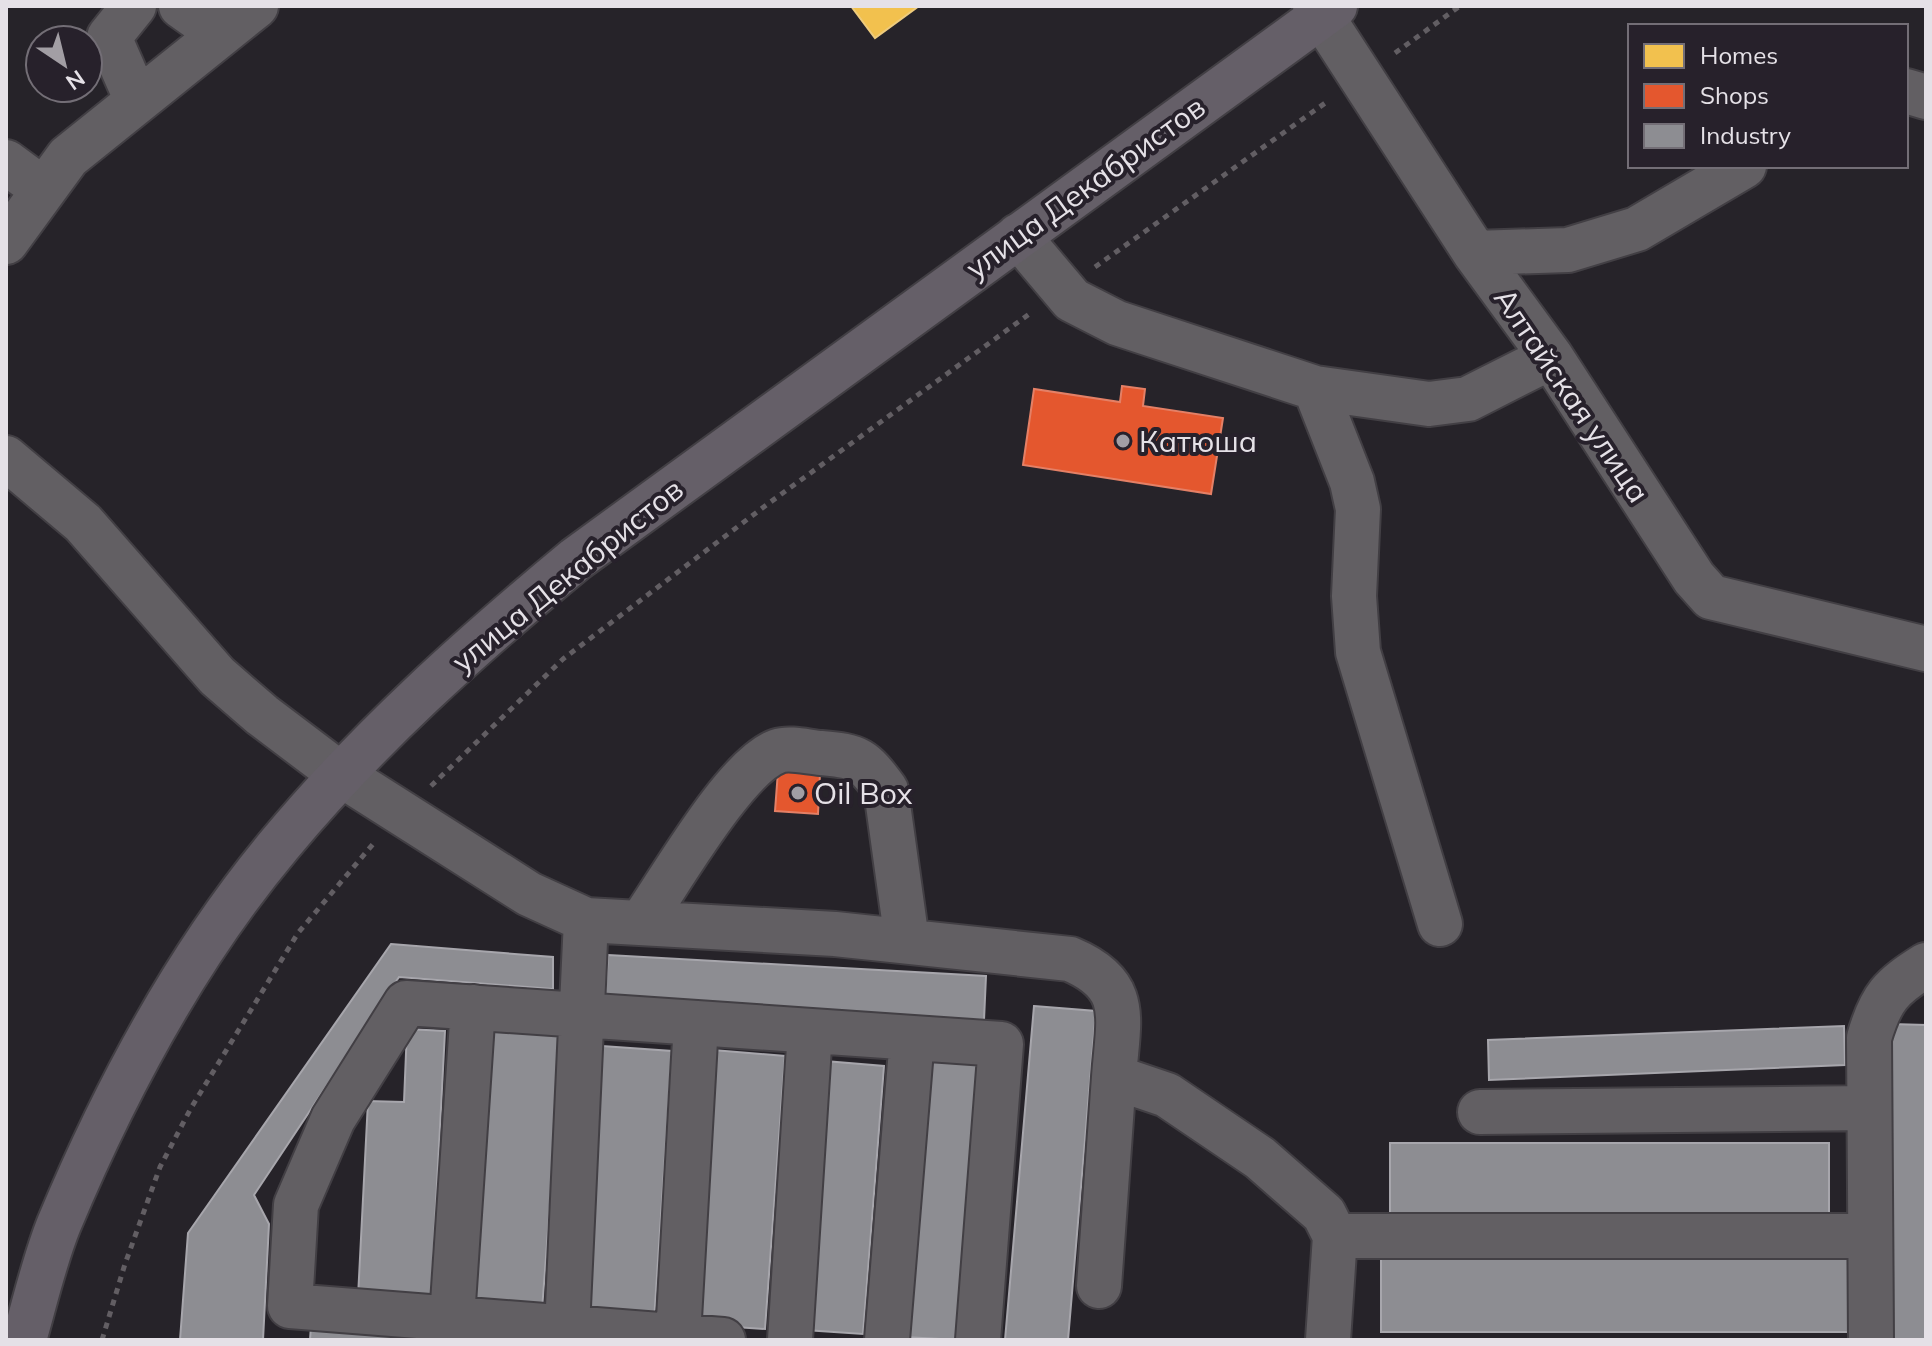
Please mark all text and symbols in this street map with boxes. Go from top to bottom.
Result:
north arrow [24,24,104,104]
legend [1628,24,1908,168]
text: Homes [1700,40,1778,70]
text: N [61,64,90,97]
text: Shops [1700,80,1769,110]
street label: улица Декабристов [958,87,1212,287]
text: Industry [1700,120,1791,150]
street label: Алтайская улица [1486,280,1658,510]
place label: Катюша [1139,422,1257,460]
marker: Катюша [1114,432,1132,450]
street label: улица Декабристов [444,470,690,680]
place label: Oil Box [814,774,913,812]
marker: Oil Box [789,784,807,802]

